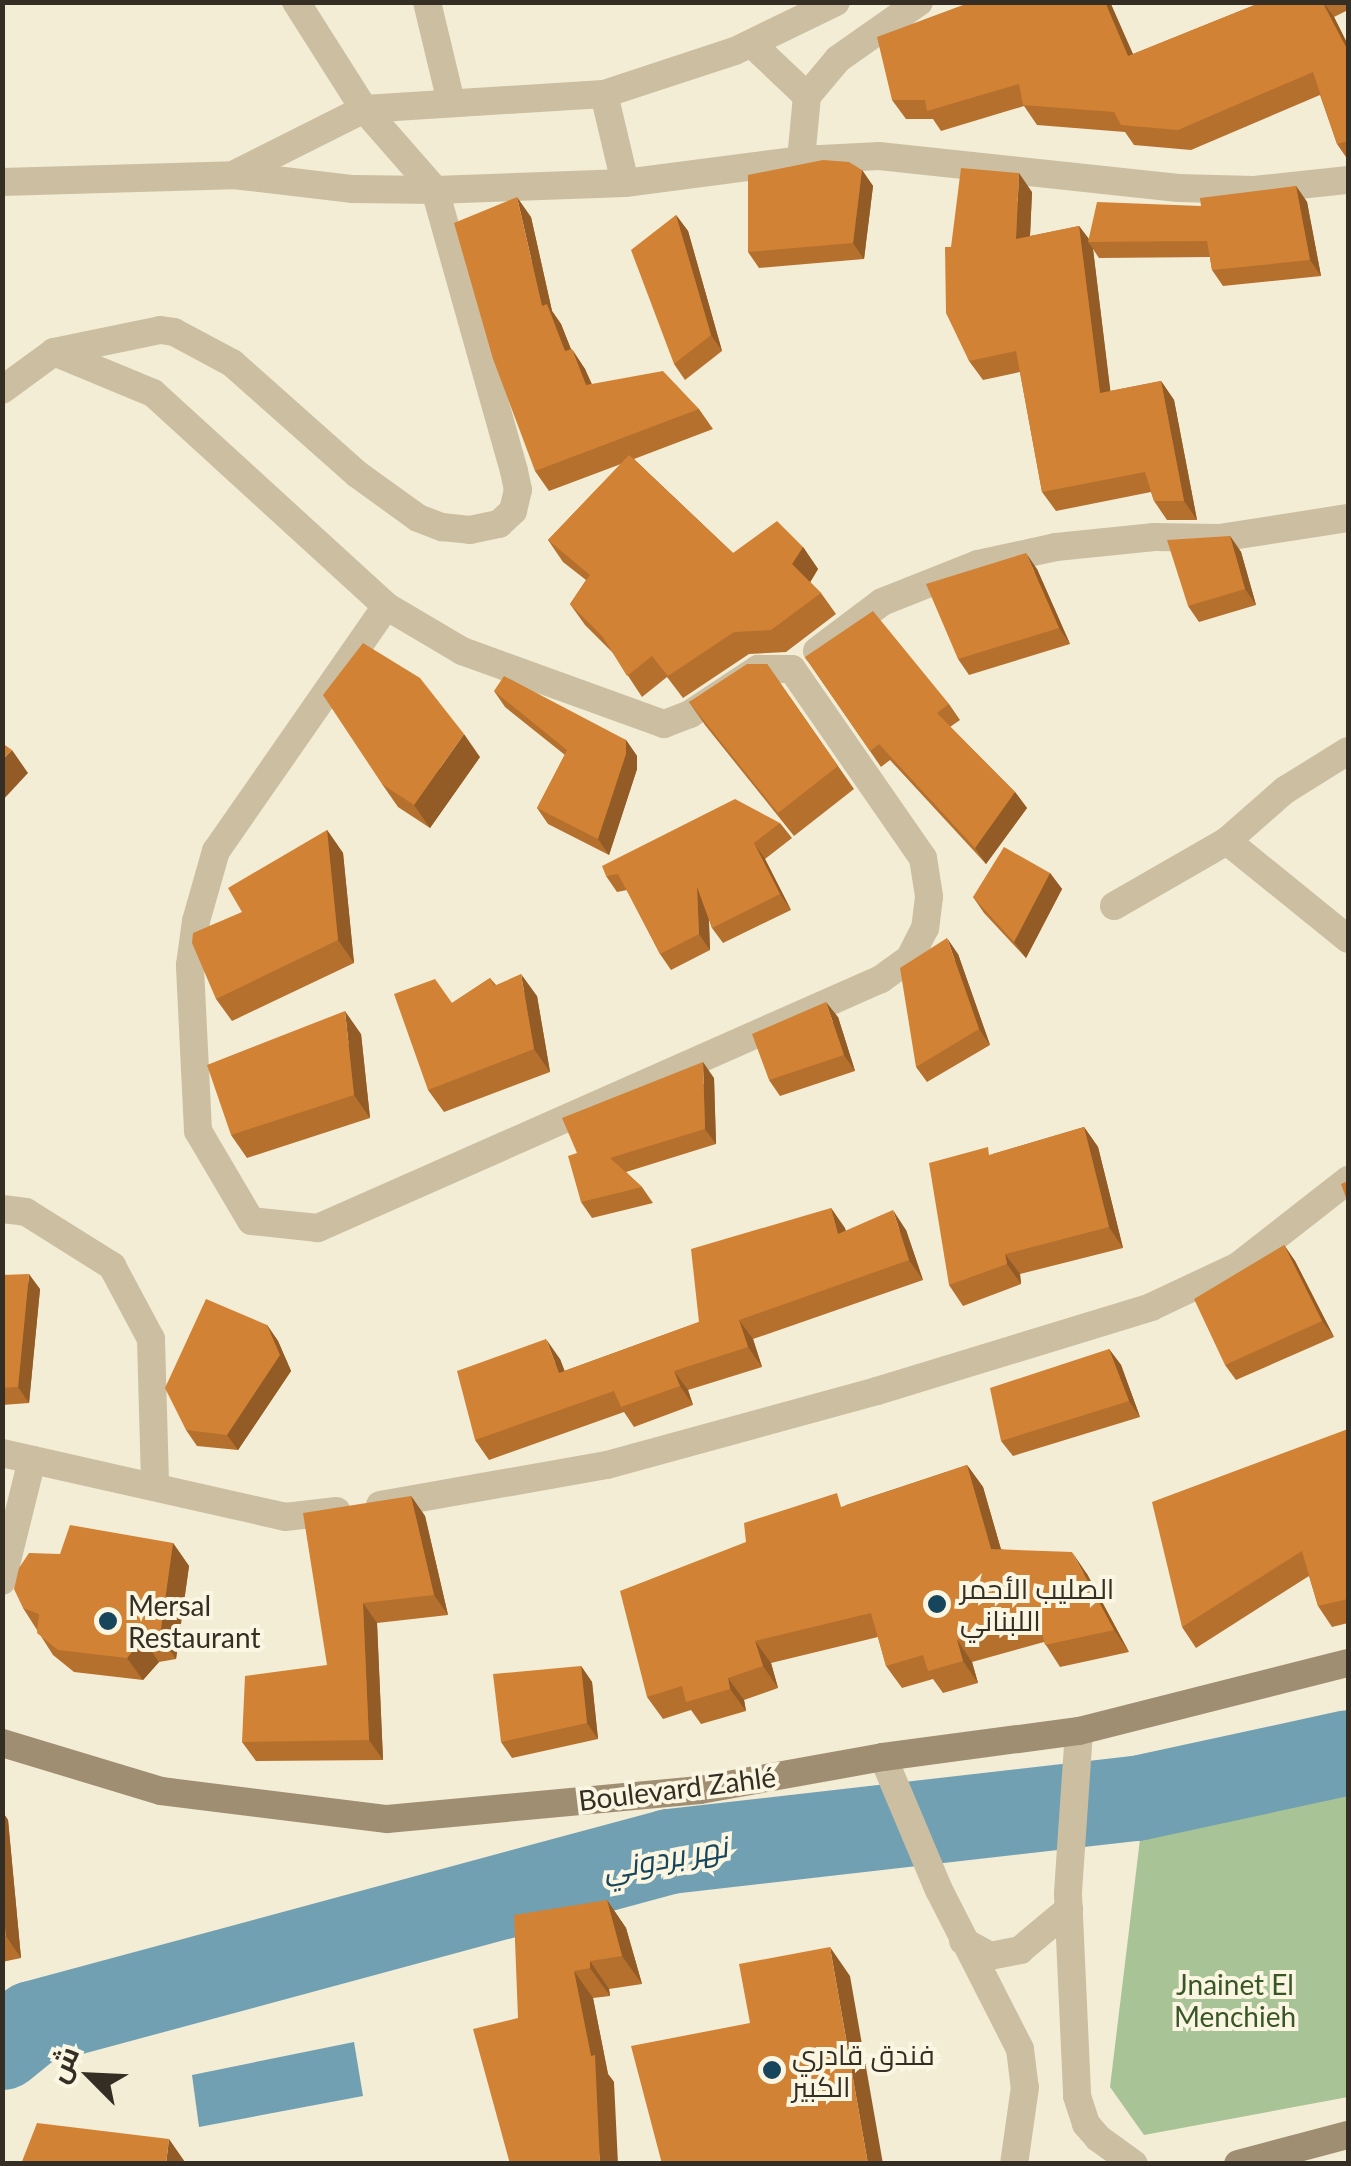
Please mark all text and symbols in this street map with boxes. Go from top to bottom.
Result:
place label: الصليب الأحمر اللبناني [960,1571,1114,1637]
place label: Mersal Restaurant [128,1588,260,1654]
marker: الصليب الأحمر اللبناني [924,1591,950,1617]
marker: Mersal Restaurant [97,1610,119,1632]
street label: Boulevard Zahlé [576,1759,778,1817]
water label: نهر بردوني [600,1827,730,1887]
park label: Jnainet El Menchieh [1174,1967,1296,2033]
north arrow [40,2026,140,2126]
place label: فندق قادري الكبير [792,2037,935,2103]
text: ش [40,2040,85,2087]
marker: فندق قادري الكبير [761,2059,783,2081]

